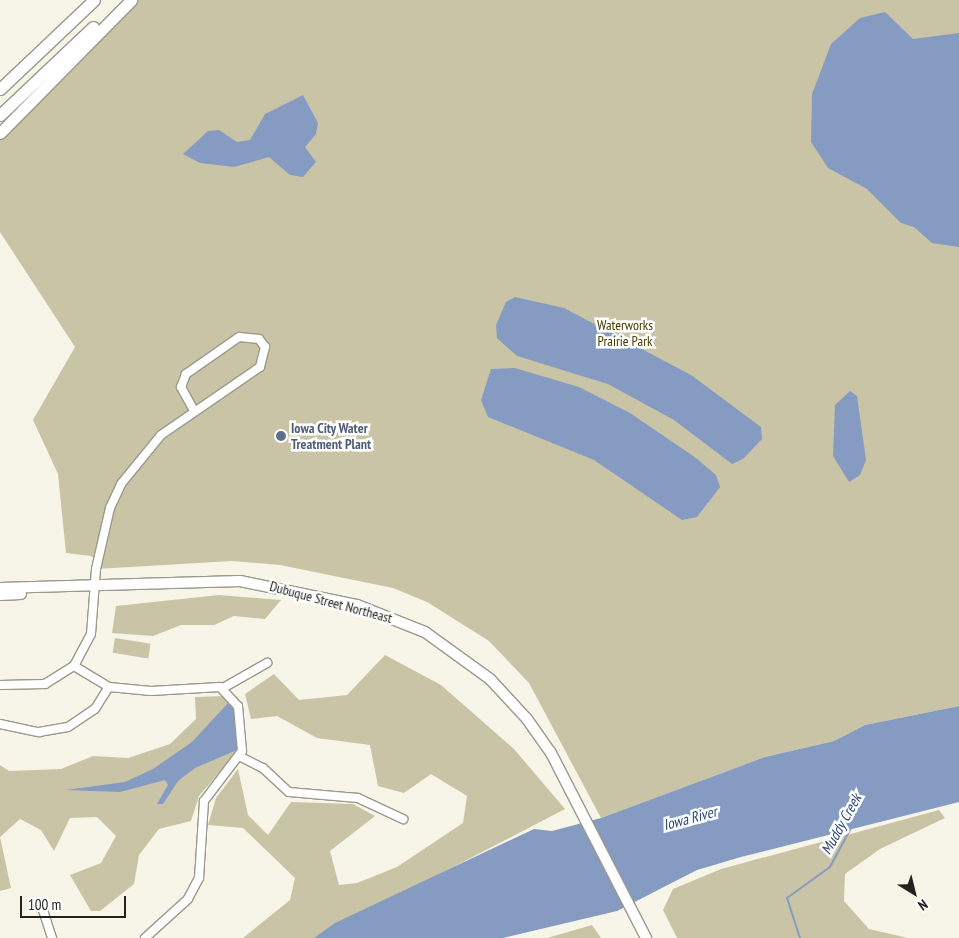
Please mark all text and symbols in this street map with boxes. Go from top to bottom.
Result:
park label: Waterworks Prairie Park [597,317,653,350]
place label: Iowa City Water Treatment Plant [291,420,371,452]
marker: Iowa City Water Treatment Plant [275,430,287,442]
street label: Dubuque Street Northeast [268,578,394,626]
water label: Muddy Creek [817,790,865,858]
water label: Iowa River [661,802,719,834]
north arrow [889,868,939,918]
scale bar [22,886,129,918]
text: 100 m [28,895,61,914]
text: N [914,896,931,915]

